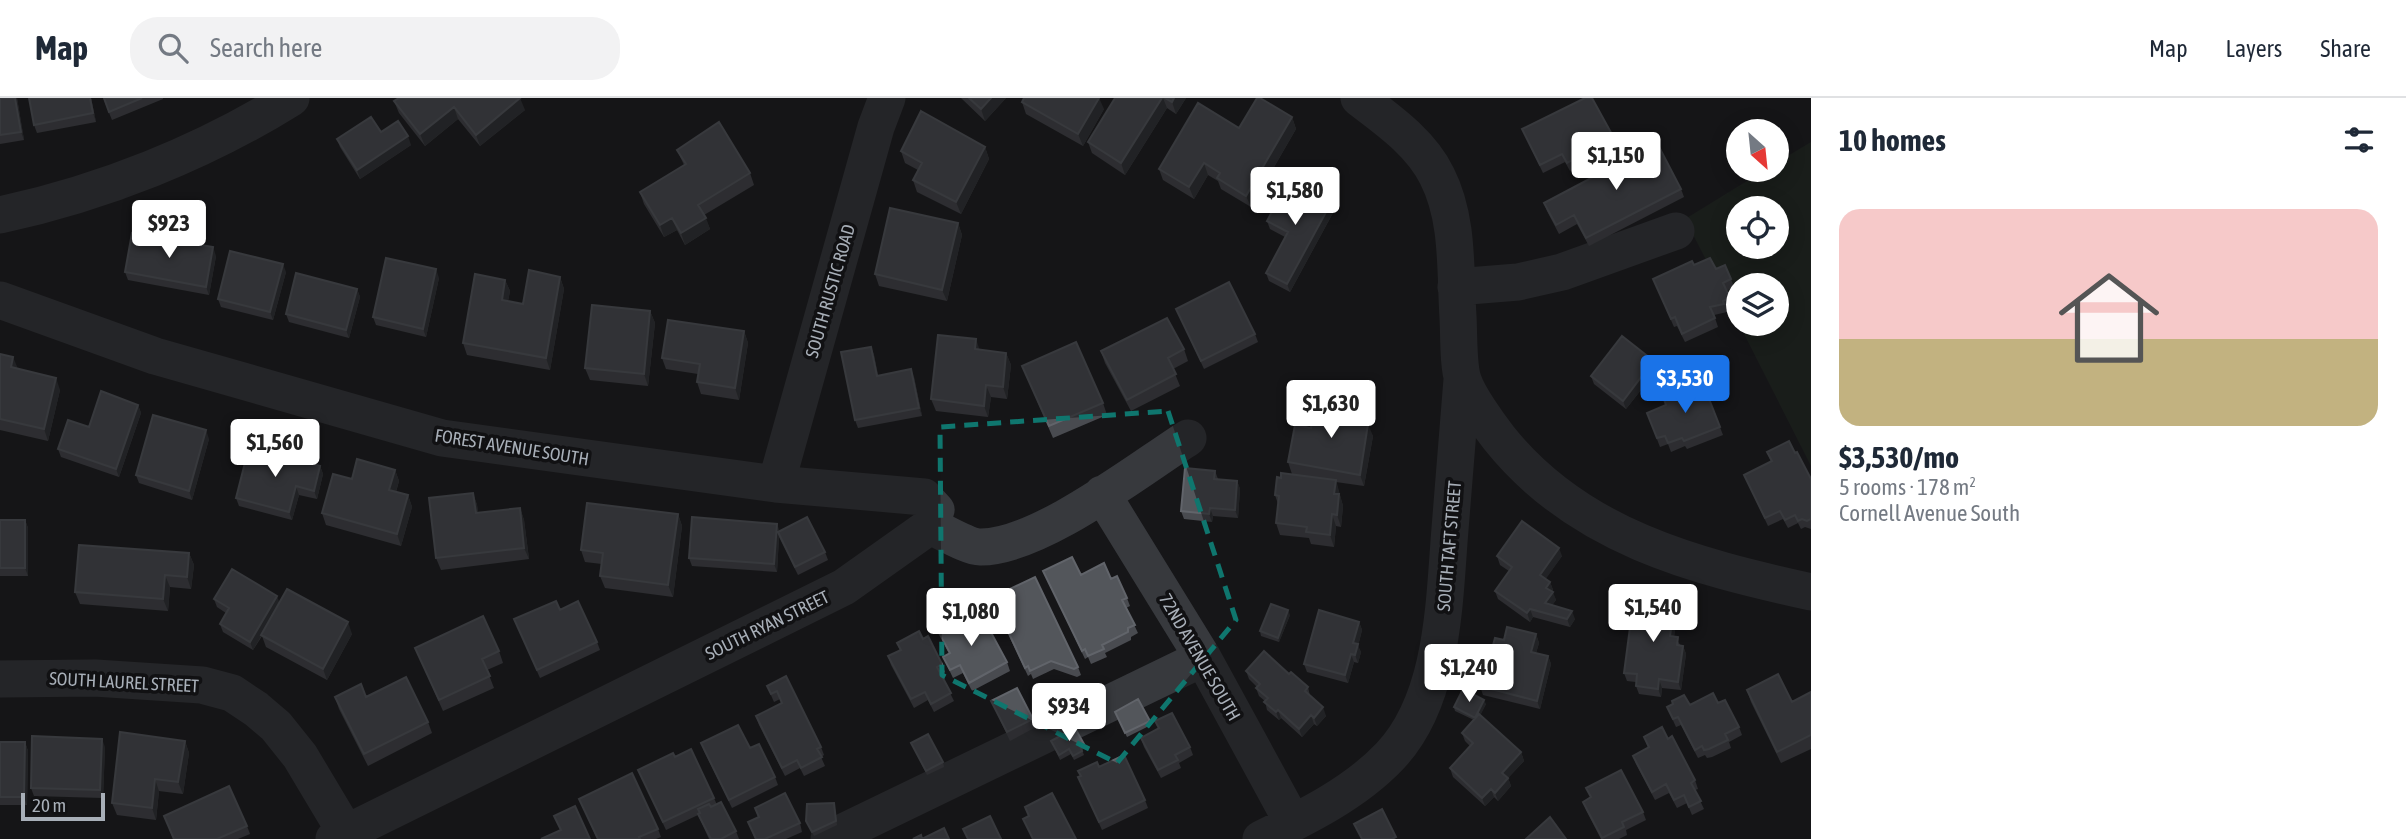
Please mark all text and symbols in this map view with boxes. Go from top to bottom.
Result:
search box [130,17,620,80]
text: Map [35,29,88,67]
icon: search [154,29,192,67]
text: Search here [210,33,322,63]
text: Map [2149,35,2188,62]
text: Layers [2226,35,2282,62]
text: Share [2320,35,2371,62]
north arrow [1726,119,1788,182]
map controls [1726,119,1789,336]
icon: filters [2340,121,2378,159]
text: 10 homes [1839,123,1946,157]
pin: $1,150 [1559,132,1673,192]
text: $1,150 [1588,142,1645,168]
pin: $1,580 [1238,167,1352,227]
text: $1,580 [1267,177,1324,203]
button: locate [1726,196,1789,259]
pin: $923 [128,200,210,260]
text: $923 [148,210,190,236]
street label: SOUTH RUSTIC ROAD [801,222,859,360]
icon: home [2046,255,2172,381]
button: layers [1726,273,1789,336]
pin: $3,530 [1628,356,1742,415]
text: $3,530 [1657,365,1714,391]
pin: $1,630 [1274,380,1388,440]
text: $1,630 [1303,390,1360,416]
pin: $1,560 [218,420,332,479]
street label: FOREST AVENUE SOUTH [433,424,591,470]
text: $1,560 [247,429,304,455]
text: $3,530/mo [1839,440,1959,474]
text: 5 rooms · 178 m² [1839,474,1976,500]
street label: SOUTH TAFT STREET [1433,480,1465,612]
text: Cornell Avenue South [1839,500,2020,526]
pin: $1,540 [1596,584,1710,644]
street label: SOUTH RYAN STREET [702,586,832,664]
pin: $1,080 [914,588,1028,648]
street label: 72ND AVENUE SOUTH [1155,590,1245,724]
text: $1,540 [1625,594,1682,620]
text: $1,080 [943,598,1000,624]
pin: $1,240 [1412,644,1526,704]
text: $1,240 [1441,654,1498,680]
street label: SOUTH LAUREL STREET [49,668,199,696]
pin: $934 [1028,684,1110,743]
text: $934 [1048,693,1090,719]
scale bar [21,790,105,822]
text: 20 m [32,794,66,816]

